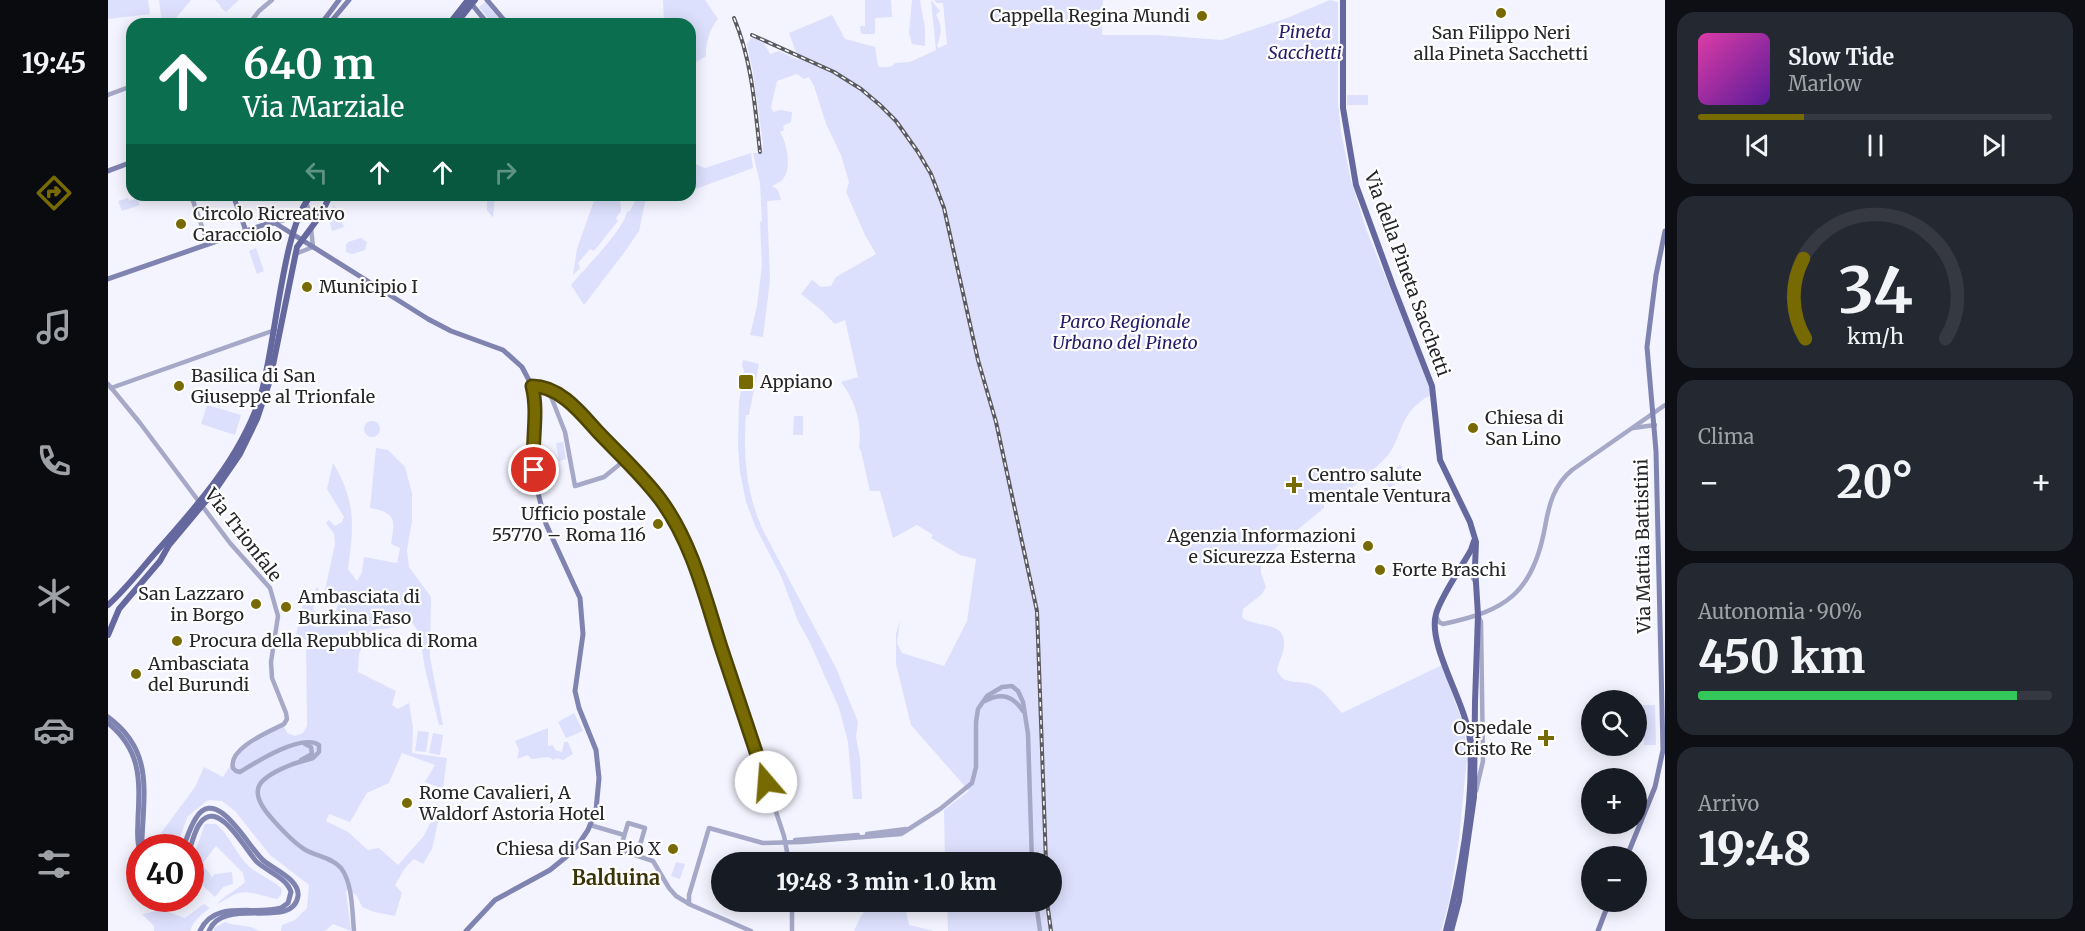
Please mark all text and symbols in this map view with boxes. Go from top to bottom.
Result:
place label: Cappella Regina Mundi [990,4,1190,27]
marker: San Filippo Neri alla Pineta Sacchetti [1494,6,1508,20]
marker: Cappella Regina Mundi [1195,9,1209,23]
park label: Pineta Sacchetti [1268,20,1342,64]
place label: San Filippo Neri alla Pineta Sacchetti [1414,21,1588,65]
text: 640 m [243,38,375,90]
icon: ahead [144,42,222,120]
text: Slow Tide [1788,43,1894,71]
text: 19:45 [22,46,86,80]
text: Marlow [1788,71,1862,96]
text: Via Marziale [243,90,404,124]
icon: previous [1741,129,1774,162]
icon: pause [1859,129,1892,162]
icon: next [1977,129,2010,162]
icon: left [300,156,333,189]
icon: ahead [363,156,396,189]
icon: ahead [426,156,459,189]
icon: right [489,156,522,189]
street label: Via della Pineta Sacchetti [1359,167,1455,380]
icon: directions [33,172,75,214]
place label: Circolo Ricreativo Caracciolo [193,202,345,246]
marker: Circolo Ricreativo Caracciolo [174,217,188,231]
text: 34 [1838,252,1912,330]
place label: Municipio I [319,275,418,298]
marker: Municipio I [300,280,314,294]
icon: music [33,306,75,348]
park label: Parco Regionale Urbano del Pineto [1052,310,1198,354]
text: km/h [1847,323,1903,350]
place label: Basilica di San Giuseppe al Trionfale [191,364,375,408]
place label: Appiano [759,370,832,393]
marker: Appiano [737,373,755,391]
marker: Basilica di San Giuseppe al Trionfale [172,379,186,393]
place label: Chiesa di San Lino [1485,406,1564,450]
marker: Chiesa di San Lino [1466,421,1480,435]
text: Clima [1698,424,1754,449]
icon: phone [33,440,75,482]
pin [508,444,559,495]
icon: arrive [517,453,550,486]
text: 20° [1837,454,1913,510]
street label: Via Mattia Battistini [1629,458,1656,635]
text: − [1698,462,1720,503]
text: + [2030,462,2052,503]
place label: Centro salute mentale Ventura [1308,463,1451,507]
marker: Centro salute mentale Ventura [1285,476,1303,494]
street label: Via Trionfale [199,483,287,586]
place label: Ufficio postale 55770 – Roma 116 [492,502,646,546]
marker: Ufficio postale 55770 – Roma 116 [651,517,665,531]
place label: Agenzia Informazioni e Sicurezza Esterna [1166,524,1356,568]
marker: Agenzia Informazioni e Sicurezza Esterna [1361,539,1375,553]
place label: Forte Braschi [1392,558,1506,581]
marker: Forte Braschi [1373,563,1387,577]
icon: climate [33,575,75,617]
place label: San Lazzaro in Borgo [138,582,244,626]
place label: Ambasciata di Burkina Faso [297,585,420,629]
marker: San Lazzaro in Borgo [249,597,263,611]
text: Autonomia · 90% [1698,599,1862,624]
marker: Ambasciata di Burkina Faso [279,600,293,614]
place label: Procura della Repubblica di Roma [189,629,478,652]
text: 450 km [1698,629,1865,685]
marker: Procura della Repubblica di Roma [170,634,184,648]
place label: Ambasciata del Burundi [147,652,250,696]
marker: Ambasciata del Burundi [129,667,143,681]
map controls [1581,690,1647,912]
button: search [1581,690,1647,756]
icon: car [33,709,75,751]
place label: Ospedale Cristo Re [1453,716,1532,760]
marker: Ospedale Cristo Re [1537,729,1555,747]
position arrow [734,750,798,814]
button: + [1581,768,1647,834]
place label: Rome Cavalieri, A Waldorf Astoria Hotel [418,781,605,825]
text: Arrivo [1698,791,1759,816]
marker: Rome Cavalieri, A Waldorf Astoria Hotel [400,796,414,810]
text: 19:48 [1698,821,1811,877]
speed limit sign: 40 [126,834,204,912]
place label: Chiesa di San Pio X [496,837,661,860]
marker: Chiesa di San Pio X [666,842,680,856]
icon: filters [33,843,75,885]
button: − [1581,846,1647,912]
district label: Balduina [572,865,660,890]
text: 19:48 · 3 min · 1.0 km [776,868,997,896]

